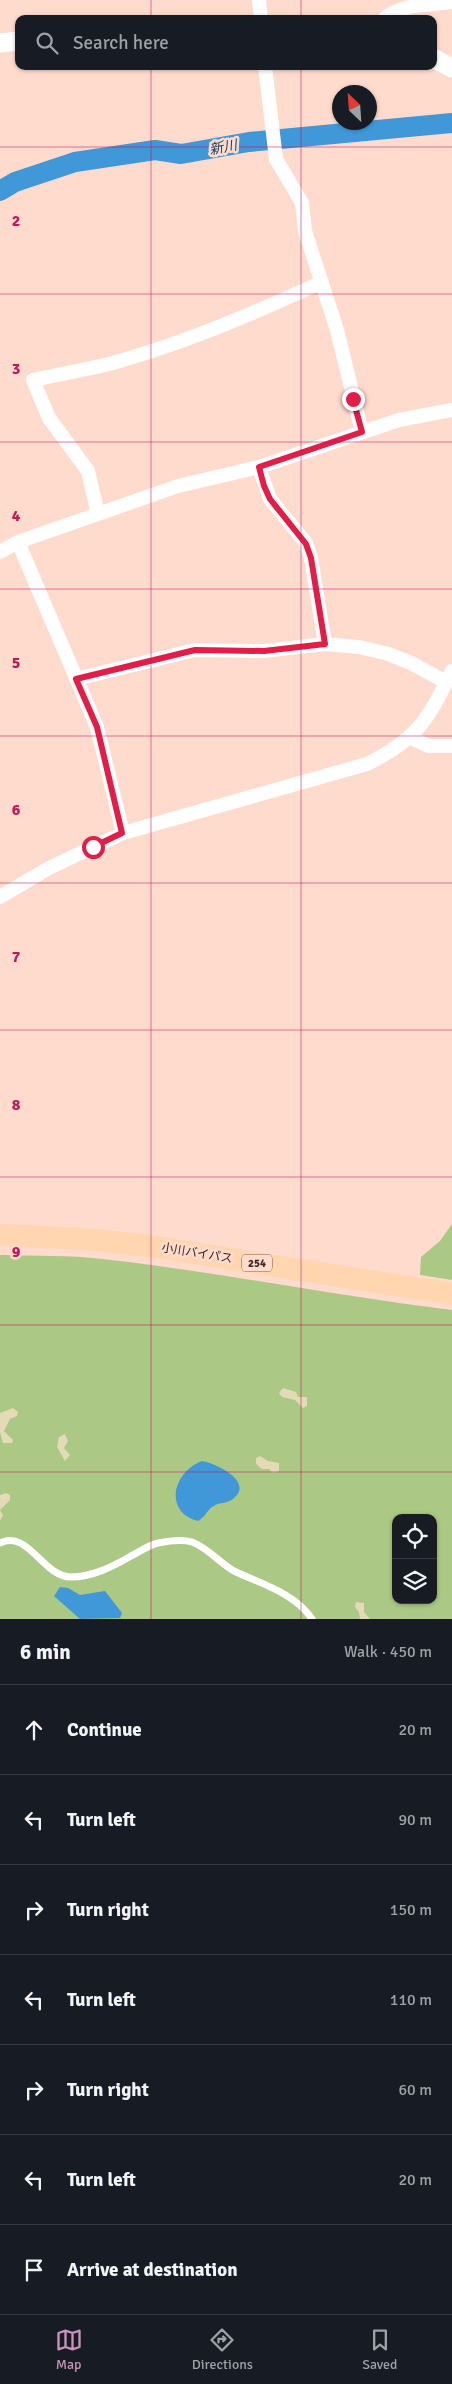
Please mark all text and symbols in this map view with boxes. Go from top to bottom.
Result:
search box [15,15,437,70]
icon: search [33,29,61,57]
text: Search here [73,31,169,55]
north arrow [332,85,377,130]
water label: 新川 [208,136,240,159]
text: 2 [12,211,20,231]
text: 3 [12,359,20,379]
route end [342,388,365,411]
text: 4 [12,506,21,526]
text: 5 [12,653,20,673]
text: 6 [12,800,21,820]
route start [82,836,105,859]
text: 7 [12,947,21,967]
text: 8 [12,1095,21,1115]
street label: 小川バイパス [160,1240,234,1267]
text: 9 [12,1242,21,1262]
road number: 254 [242,1254,272,1272]
map controls [392,1514,437,1604]
button: locate [392,1514,437,1559]
button: layers [392,1559,437,1604]
text: 6 min [20,1639,71,1665]
text: Walk · 450 m [344,1642,432,1662]
icon: ahead [20,1716,48,1744]
text: Continue [67,1718,142,1742]
text: 20 m [398,1720,432,1740]
icon: left [20,1806,48,1834]
text: Turn left [67,1808,136,1832]
text: 90 m [398,1810,432,1830]
icon: right [20,1896,48,1924]
text: Turn right [67,1898,149,1922]
text: 150 m [390,1900,432,1920]
icon: left [20,1986,48,2014]
text: Turn left [67,1988,136,2012]
text: 110 m [390,1990,432,2010]
icon: right [20,2076,48,2104]
text: Turn right [67,2078,149,2102]
text: 60 m [398,2080,432,2100]
icon: left [20,2166,48,2194]
text: Turn left [67,2168,136,2192]
text: 20 m [398,2170,432,2190]
icon: arrive [20,2256,48,2284]
text: Arrive at destination [67,2258,238,2282]
tab: Map [55,2326,83,2373]
tab: Directions [192,2326,253,2373]
tab: Saved [362,2326,397,2373]

